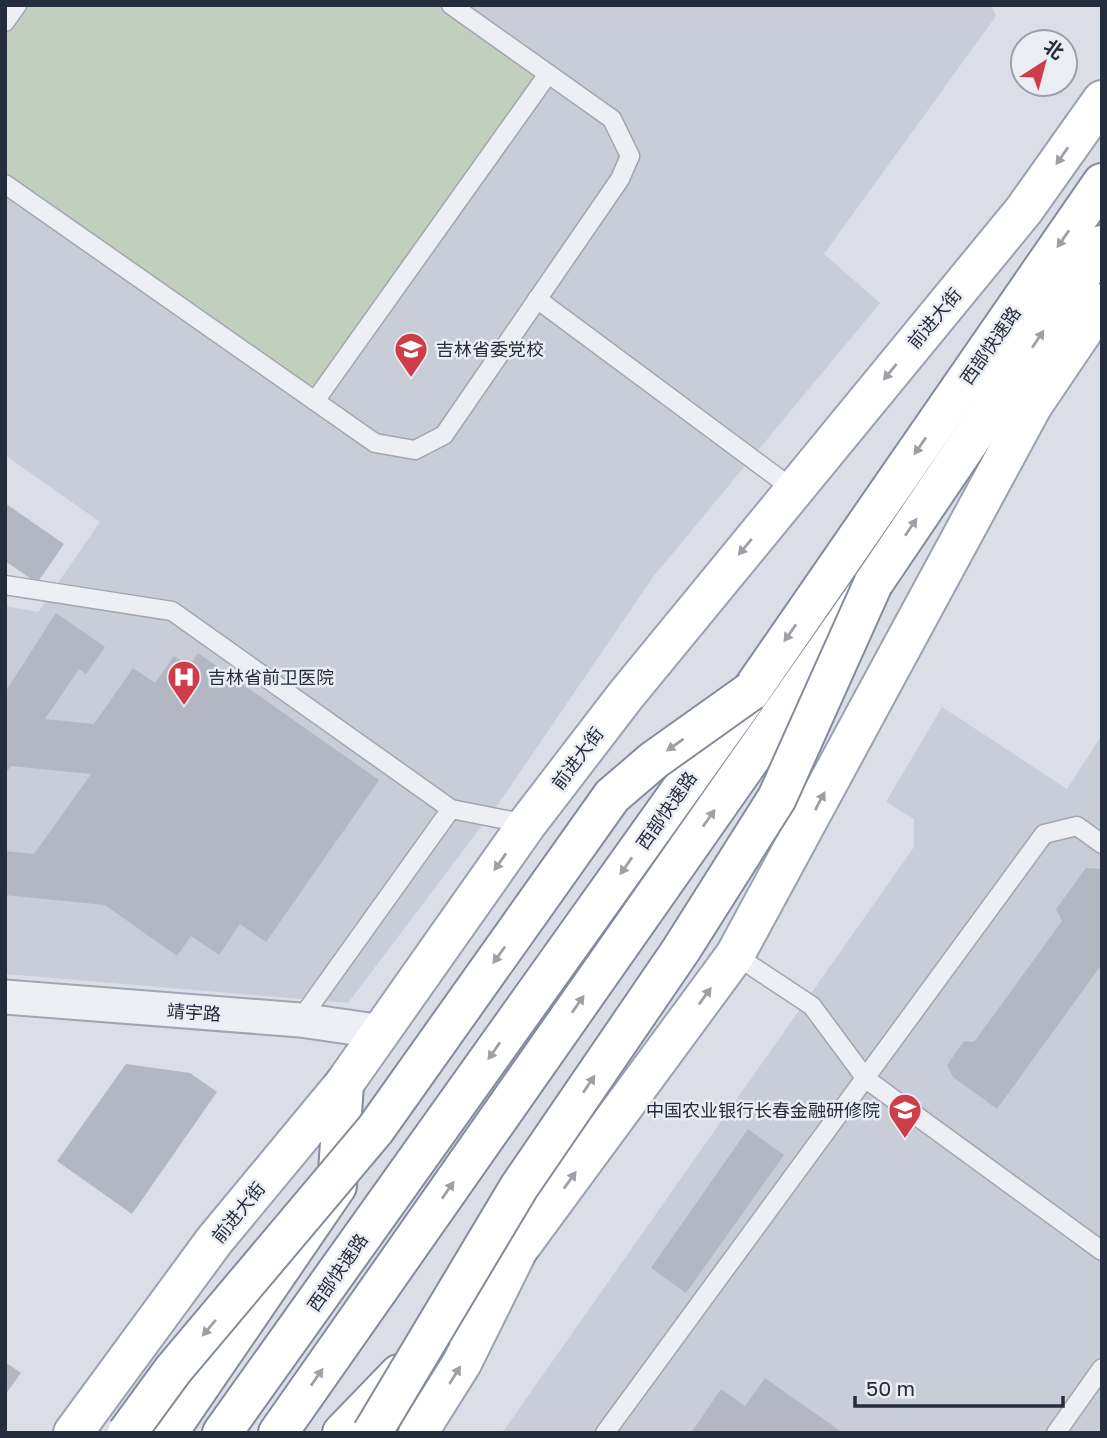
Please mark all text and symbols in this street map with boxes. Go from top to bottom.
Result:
north arrow [1009,28,1079,98]
text: 北 [1040,34,1069,64]
one-way arrow [1055,147,1069,165]
one-way arrow [1056,230,1070,248]
street label: 前进大街 [902,283,966,353]
street label: 西部快速路 [955,302,1025,388]
school or university icon: 吉林省委党校 [392,330,430,379]
one-way arrow [1031,330,1045,348]
place label: 吉林省委党校 [436,338,544,360]
one-way arrow [882,362,897,380]
one-way arrow [913,437,927,455]
one-way arrow [904,518,918,536]
one-way arrow [738,539,753,556]
one-way arrow [783,624,797,642]
hospital icon: 吉林省前卫医院 [165,658,203,707]
place label: 吉林省前卫医院 [208,666,334,688]
street label: 前进大街 [547,723,607,793]
one-way arrow [666,738,684,752]
street label: 西部快速路 [631,767,701,853]
one-way arrow [814,791,826,811]
one-way arrow [702,809,716,827]
one-way arrow [493,853,507,871]
one-way arrow [619,857,633,875]
one-way arrow [492,946,506,964]
one-way arrow [697,988,712,1006]
one-way arrow [571,995,585,1013]
street label: 靖宇路 [166,999,222,1025]
one-way arrow [487,1042,501,1060]
one-way arrow [582,1075,596,1093]
school or university icon: 中国农业银行长春金融研修院 [886,1091,924,1140]
place label: 中国农业银行长春金融研修院 [646,1099,880,1121]
one-way arrow [563,1171,577,1189]
street label: 前进大街 [207,1177,269,1247]
one-way arrow [441,1181,454,1200]
street label: 西部快速路 [302,1229,372,1315]
one-way arrow [202,1319,217,1336]
scale bar [855,1364,1063,1408]
one-way arrow [448,1365,461,1385]
one-way arrow [310,1368,324,1386]
text: 50 m [866,1375,915,1401]

